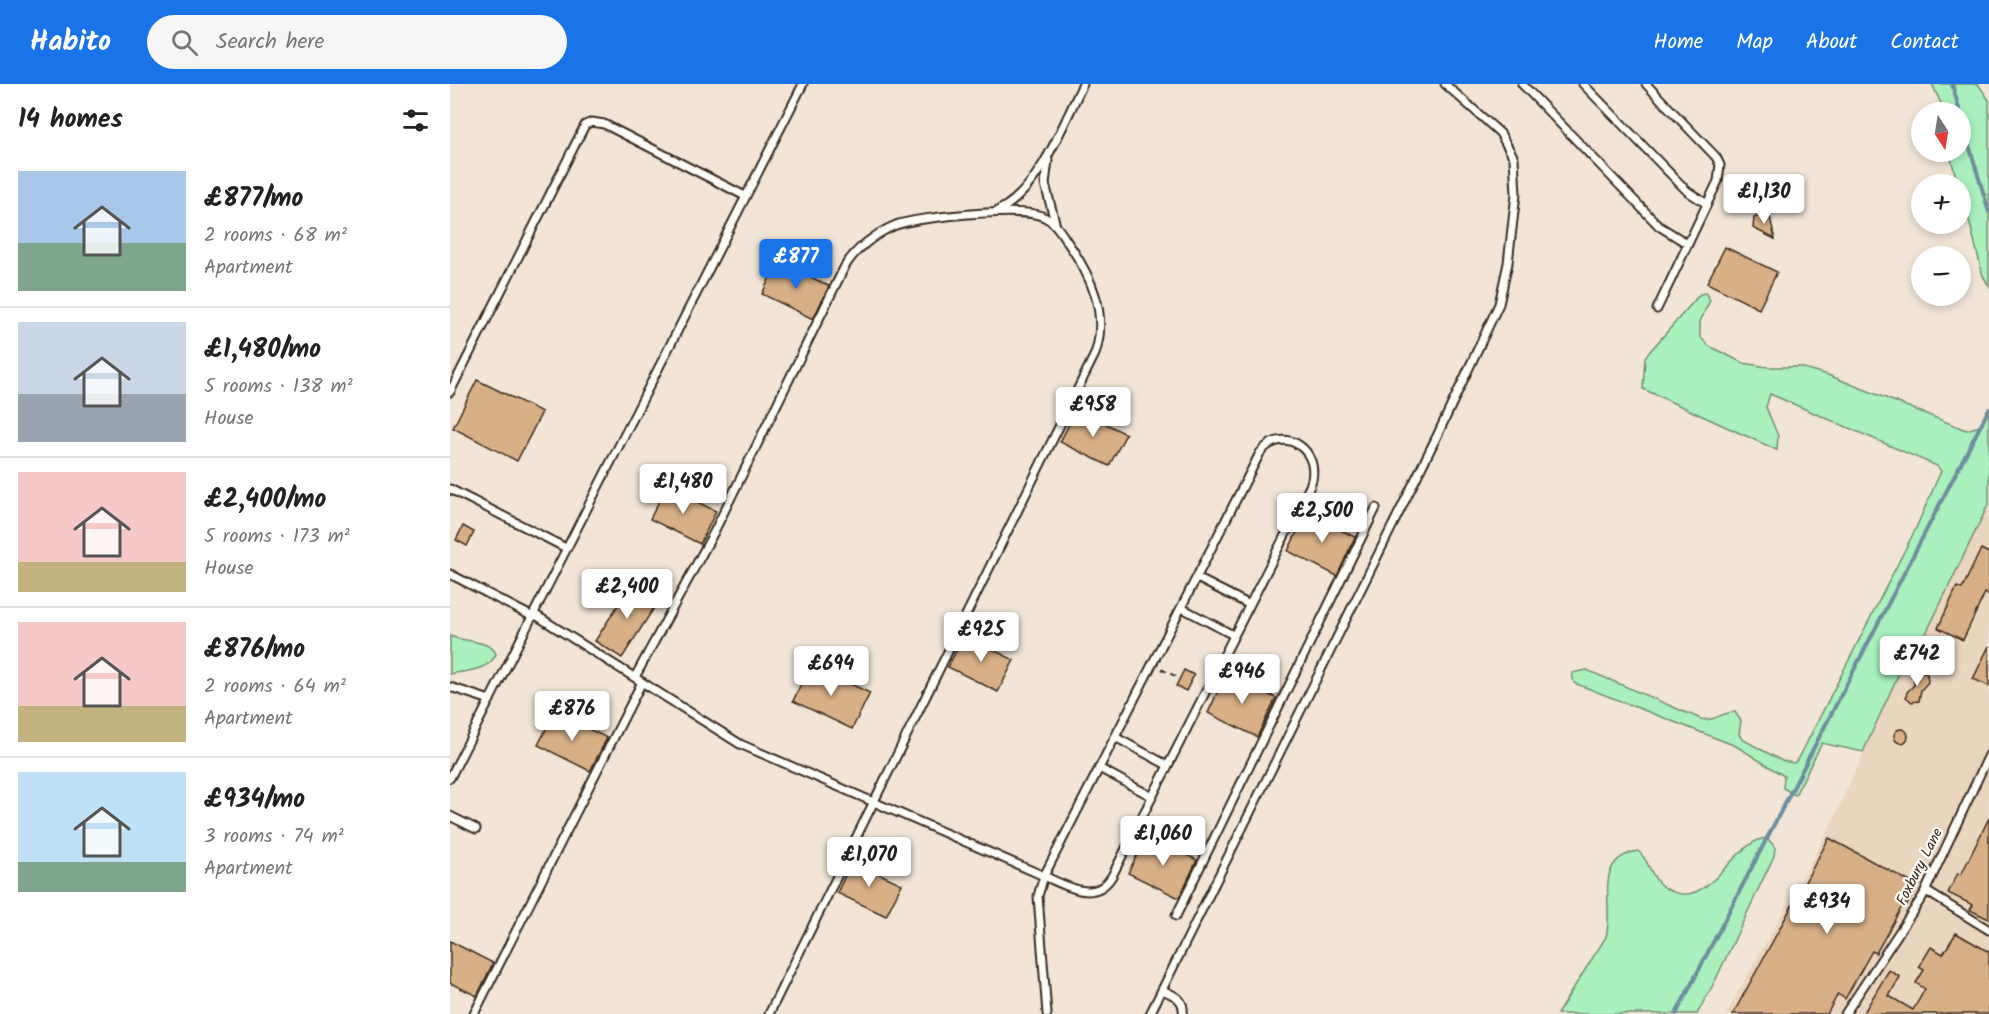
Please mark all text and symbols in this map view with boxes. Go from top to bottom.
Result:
search box [147,15,567,69]
text: Habito [30,20,111,65]
text: Search here [216,25,325,60]
icon: search [168,26,201,59]
text: Home [1654,26,1703,59]
text: Map [1736,26,1773,59]
text: About [1806,26,1857,59]
text: Contact [1890,26,1959,59]
text: 14 homes [18,99,123,141]
north arrow [1911,102,1971,162]
map controls [1911,102,1971,306]
icon: filters [399,104,432,137]
pin: £1,130 [1715,174,1813,225]
button: + [1911,174,1971,234]
text: £1,130 [1737,177,1791,209]
text: £877/mo [204,178,303,220]
icon: home [66,195,138,267]
text: 2 rooms · 68 m² [204,220,347,252]
pin: £877 [760,239,832,290]
text: £877 [773,242,819,274]
button: − [1911,246,1971,306]
text: Apartment [204,252,293,284]
text: £1,480/mo [204,329,321,371]
icon: home [66,346,138,418]
text: 5 rooms · 138 m² [204,371,353,403]
pin: £958 [1057,387,1129,438]
text: £958 [1070,390,1116,422]
text: House [204,403,254,435]
pin: £1,480 [634,464,732,515]
text: £1,480 [654,467,712,499]
text: £2,400/mo [204,479,326,521]
pin: £2,500 [1273,493,1371,544]
icon: home [66,496,138,568]
text: £2,500 [1291,496,1353,528]
text: 5 rooms · 173 m² [204,521,350,553]
text: House [204,553,254,585]
pin: £2,400 [578,569,676,620]
text: £2,400 [596,572,658,604]
pin: £925 [945,612,1017,663]
text: £925 [958,615,1004,647]
text: £876/mo [204,629,305,671]
pin: £742 [1881,636,1953,687]
text: £742 [1894,639,1940,671]
icon: home [66,646,138,718]
pin: £694 [795,646,867,697]
text: £694 [808,649,854,681]
pin: £946 [1206,654,1278,705]
text: £946 [1219,657,1265,689]
text: 2 rooms · 64 m² [204,671,346,703]
pin: £876 [536,691,608,742]
text: £876 [549,694,595,726]
text: Apartment [204,703,293,735]
text: £934/mo [204,779,305,821]
icon: home [66,796,138,868]
pin: £1,060 [1114,816,1212,867]
text: £1,060 [1134,819,1192,851]
text: 3 rooms · 74 m² [204,821,344,853]
street label: Foxbury Lane [1890,824,1950,910]
pin: £1,070 [820,837,918,888]
text: £1,070 [841,840,897,872]
text: Apartment [204,853,293,885]
pin: £934 [1791,884,1863,935]
text: £934 [1804,887,1850,919]

